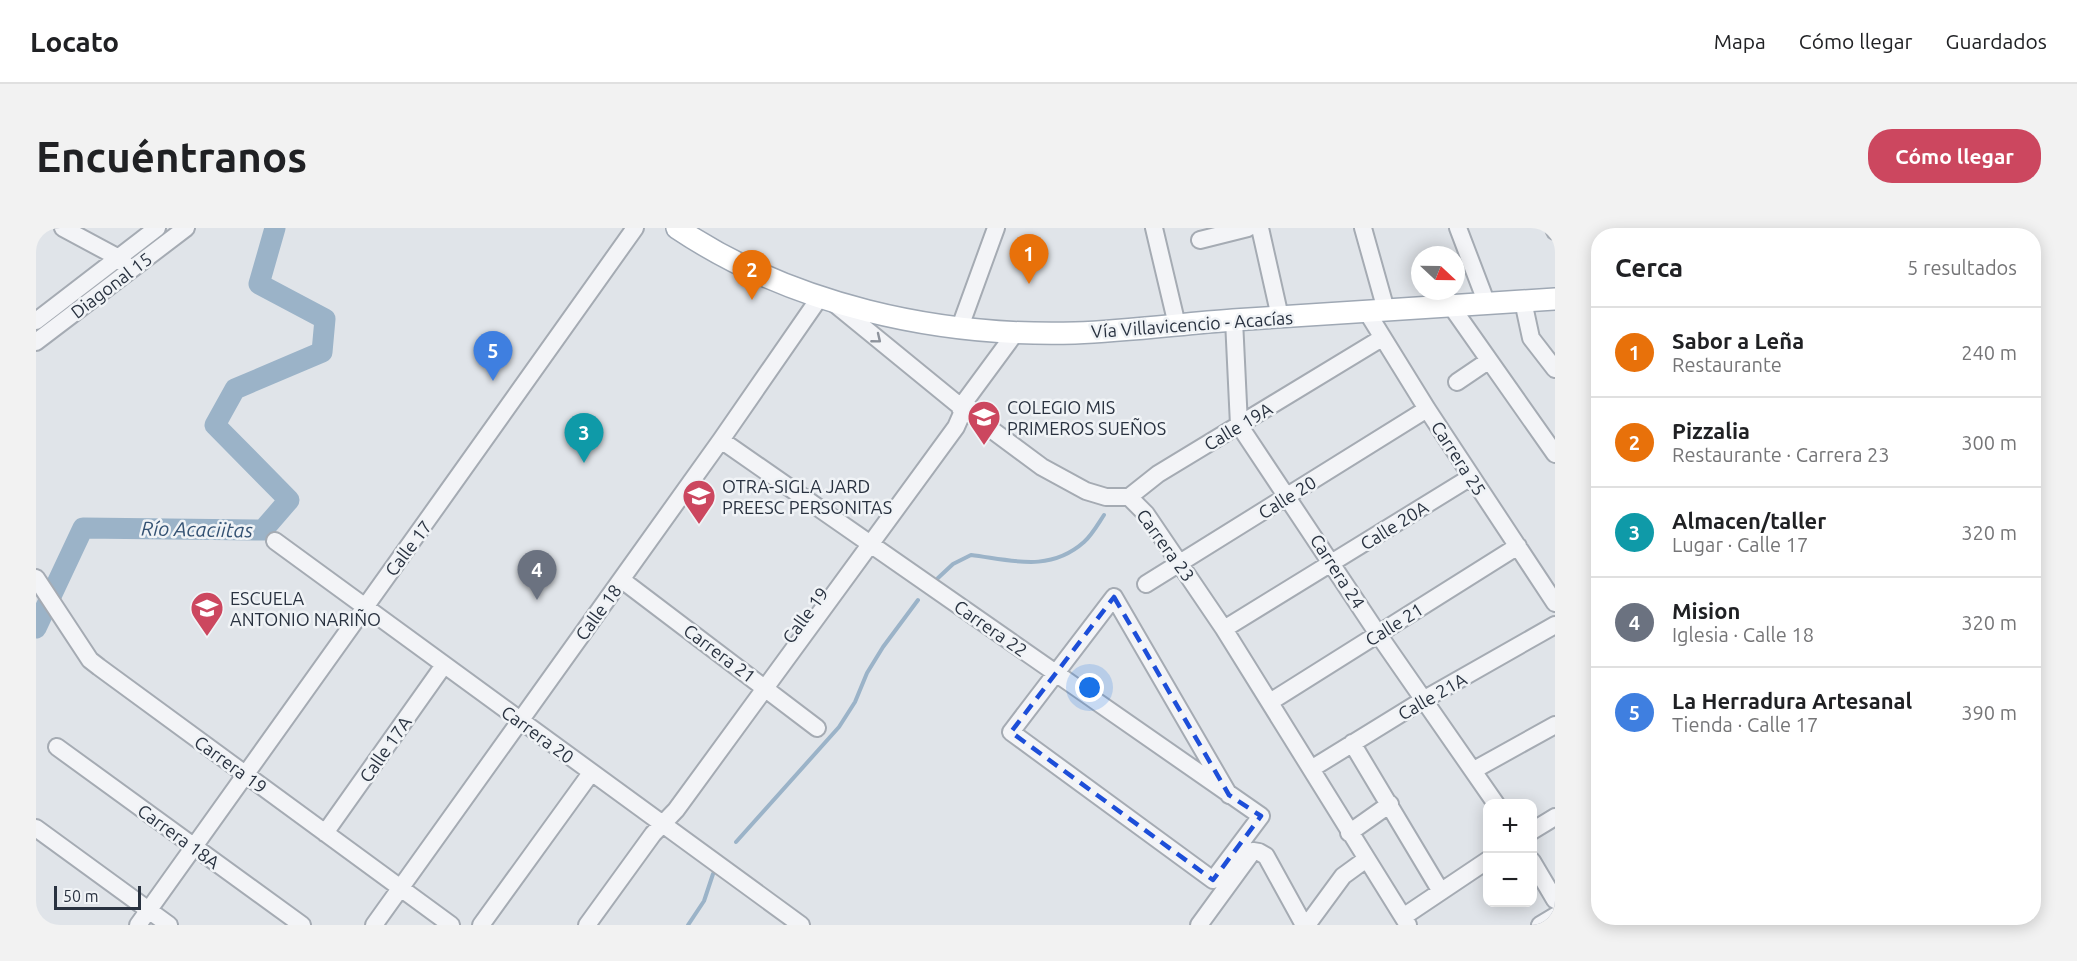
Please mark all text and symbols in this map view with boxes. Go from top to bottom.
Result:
text: Locato [30,26,119,57]
text: Mapa [1714,29,1766,53]
text: Cómo llegar [1799,29,1913,53]
text: Guardados [1946,29,2047,53]
button: Cómo llegar [1868,129,2041,183]
text: Encuéntranos [36,133,307,180]
pin: 1 [1010,235,1048,284]
north arrow [1411,246,1465,300]
street label: Diagonal 15 [67,248,155,322]
pin: 2 [732,250,772,300]
text: Cerca [1615,253,1683,282]
text: 5 resultados [1907,256,2017,279]
street label: Vía Villavicencio - Acacías [1090,307,1294,341]
text: Sabor a Leña [1672,328,1804,353]
one-way arrow [870,331,881,342]
pin: 5 [474,332,512,381]
text: 1 [1629,341,1640,364]
text: 240 m [1961,341,2017,364]
text: Restaurante [1672,353,1782,376]
place label: COLEGIO MIS PRIMEROS SUEÑOS [1007,397,1166,438]
street label: Calle 19A [1200,398,1276,454]
school or university icon: COLEGIO MIS PRIMEROS SUEÑOS [966,399,1002,446]
pin: 3 [564,414,604,463]
street label: Carrera 25 [1428,417,1490,499]
text: Pizzalia [1672,418,1750,443]
text: 2 [1629,431,1640,454]
text: 300 m [1961,431,2017,454]
text: Restaurante · Carrera 23 [1672,443,1890,466]
street label: Calle 20 [1255,472,1319,522]
place label: OTRA-SIGLA JARD PREESC PERSONITAS [722,476,892,517]
school or university icon: OTRA-SIGLA JARD PREESC PERSONITAS [681,478,717,525]
street label: Calle 20A [1357,496,1432,554]
street label: Carrera 23 [1133,505,1199,585]
text: Almacen/taller [1672,508,1826,533]
street label: Calle 17 [381,516,435,580]
water label: Río Acaciitas [141,517,254,541]
text: 3 [1629,521,1640,544]
text: 320 m [1961,521,2017,544]
street label: Carrera 24 [1307,530,1369,612]
text: Lugar · Calle 17 [1672,533,1808,556]
pin: 4 [518,550,556,600]
street label: Calle 18 [571,580,625,644]
street label: Calle 19 [778,583,832,647]
place label: ESCUELA ANTONIO NARIÑO [230,588,381,629]
school or university icon: ESCUELA ANTONIO NARIÑO [189,590,225,637]
street label: Carrera 22 [951,596,1031,660]
text: Mision [1672,598,1740,623]
street label: Calle 21 [1362,599,1426,649]
text: 4 [1629,611,1640,634]
text: 320 m [1961,611,2017,634]
street label: Carrera 21 [680,620,760,686]
text: Iglesia · Calle 18 [1672,623,1814,646]
street label: Calle 21A [1394,668,1470,724]
your location [1075,673,1104,702]
text: La Herradura Artesanal [1672,688,1912,713]
street label: Carrera 20 [498,701,578,767]
text: 5 [1629,701,1640,724]
text: 390 m [1961,701,2017,724]
street label: Calle 17A [355,712,415,786]
text: Tienda · Calle 17 [1672,713,1818,736]
street label: Carrera 19 [191,731,271,797]
map controls [1483,799,1537,907]
button: + [1483,799,1537,853]
street label: Carrera 18A [134,800,224,872]
button: − [1483,853,1537,907]
scale bar [54,883,141,910]
text: 50 m [63,887,99,905]

